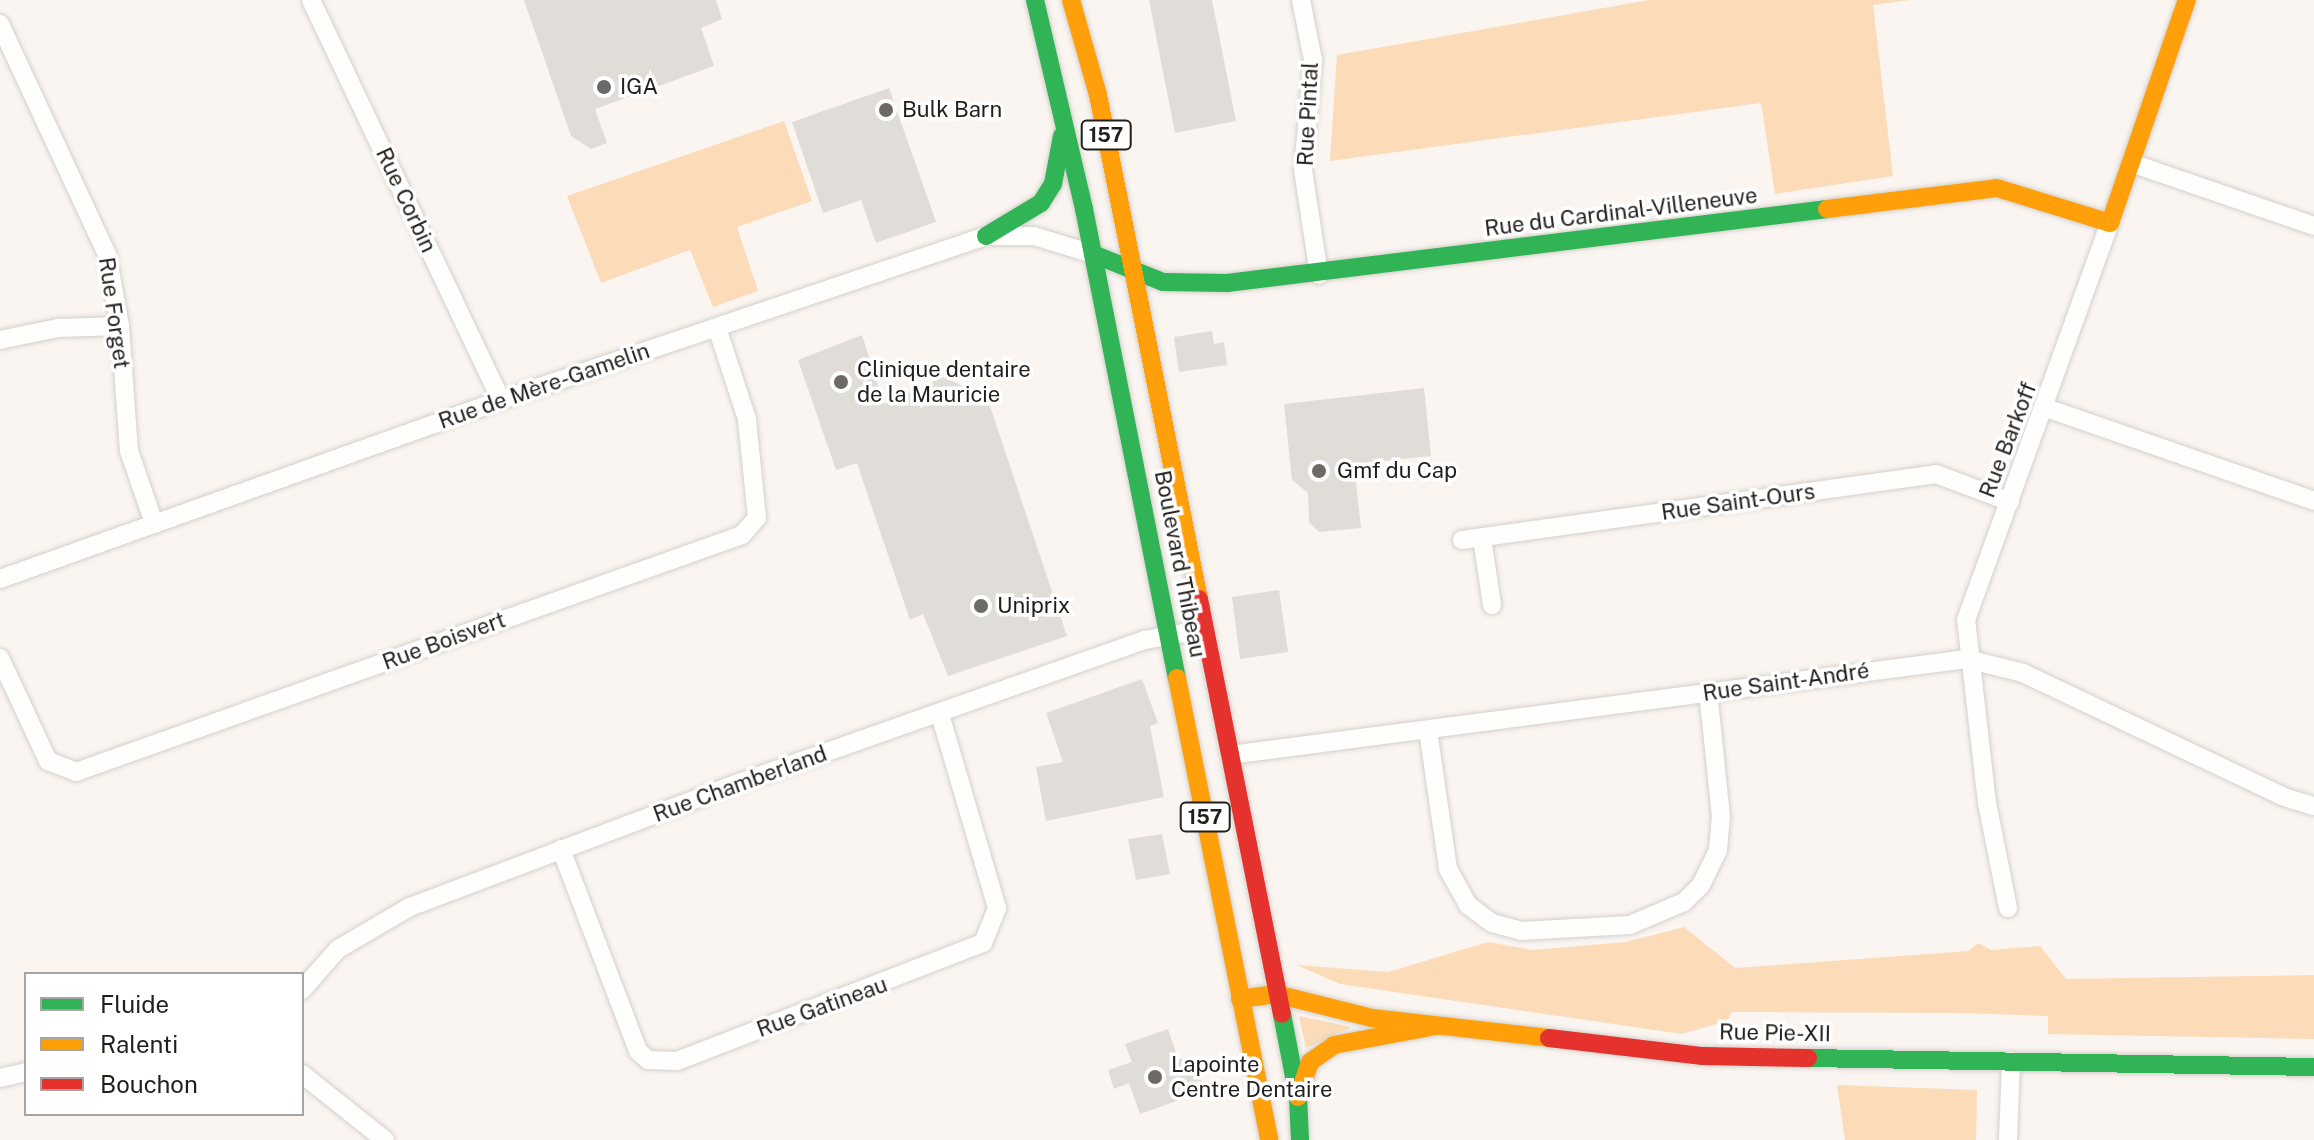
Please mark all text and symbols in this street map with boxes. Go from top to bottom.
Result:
street label: Rue Pintal [1292,61,1324,167]
place label: IGA [620,74,658,100]
marker: IGA [595,78,613,96]
place label: Bulk Barn [902,97,1002,123]
marker: Bulk Barn [877,101,895,119]
road number: 157 [1080,119,1132,151]
street label: Rue Corbin [370,143,442,257]
street label: Rue du Cardinal-Villeneuve [1483,182,1759,242]
street label: Rue Forget [93,255,135,371]
street label: Rue de Mère-Gamelin [435,337,653,435]
place label: Clinique dentaire de la Mauricie [857,356,1031,408]
marker: Clinique dentaire de la Mauricie [832,373,850,391]
street label: Rue Barkoff [1974,379,2042,501]
place label: Gmf du Cap [1337,458,1457,484]
marker: Gmf du Cap [1308,460,1330,482]
street label: Boulevard Thibeau [1149,468,1211,660]
street label: Rue Saint-Ours [1659,478,1817,526]
place label: Uniprix [997,593,1070,619]
marker: Uniprix [972,597,990,615]
street label: Rue Boisvert [379,606,509,676]
street label: Rue Saint-André [1701,657,1871,707]
street label: Rue Chamberland [650,740,830,828]
road number: 157 [1179,801,1231,833]
street label: Rue Gatineau [753,971,891,1043]
legend [24,972,304,1116]
text: Fluide [100,990,169,1018]
street label: Rue Pie-XII [1719,1019,1831,1047]
text: Ralenti [100,1030,178,1058]
place label: Lapointe Centre Dentaire [1171,1051,1333,1102]
marker: Lapointe Centre Dentaire [1146,1068,1164,1086]
text: Bouchon [100,1070,198,1098]

